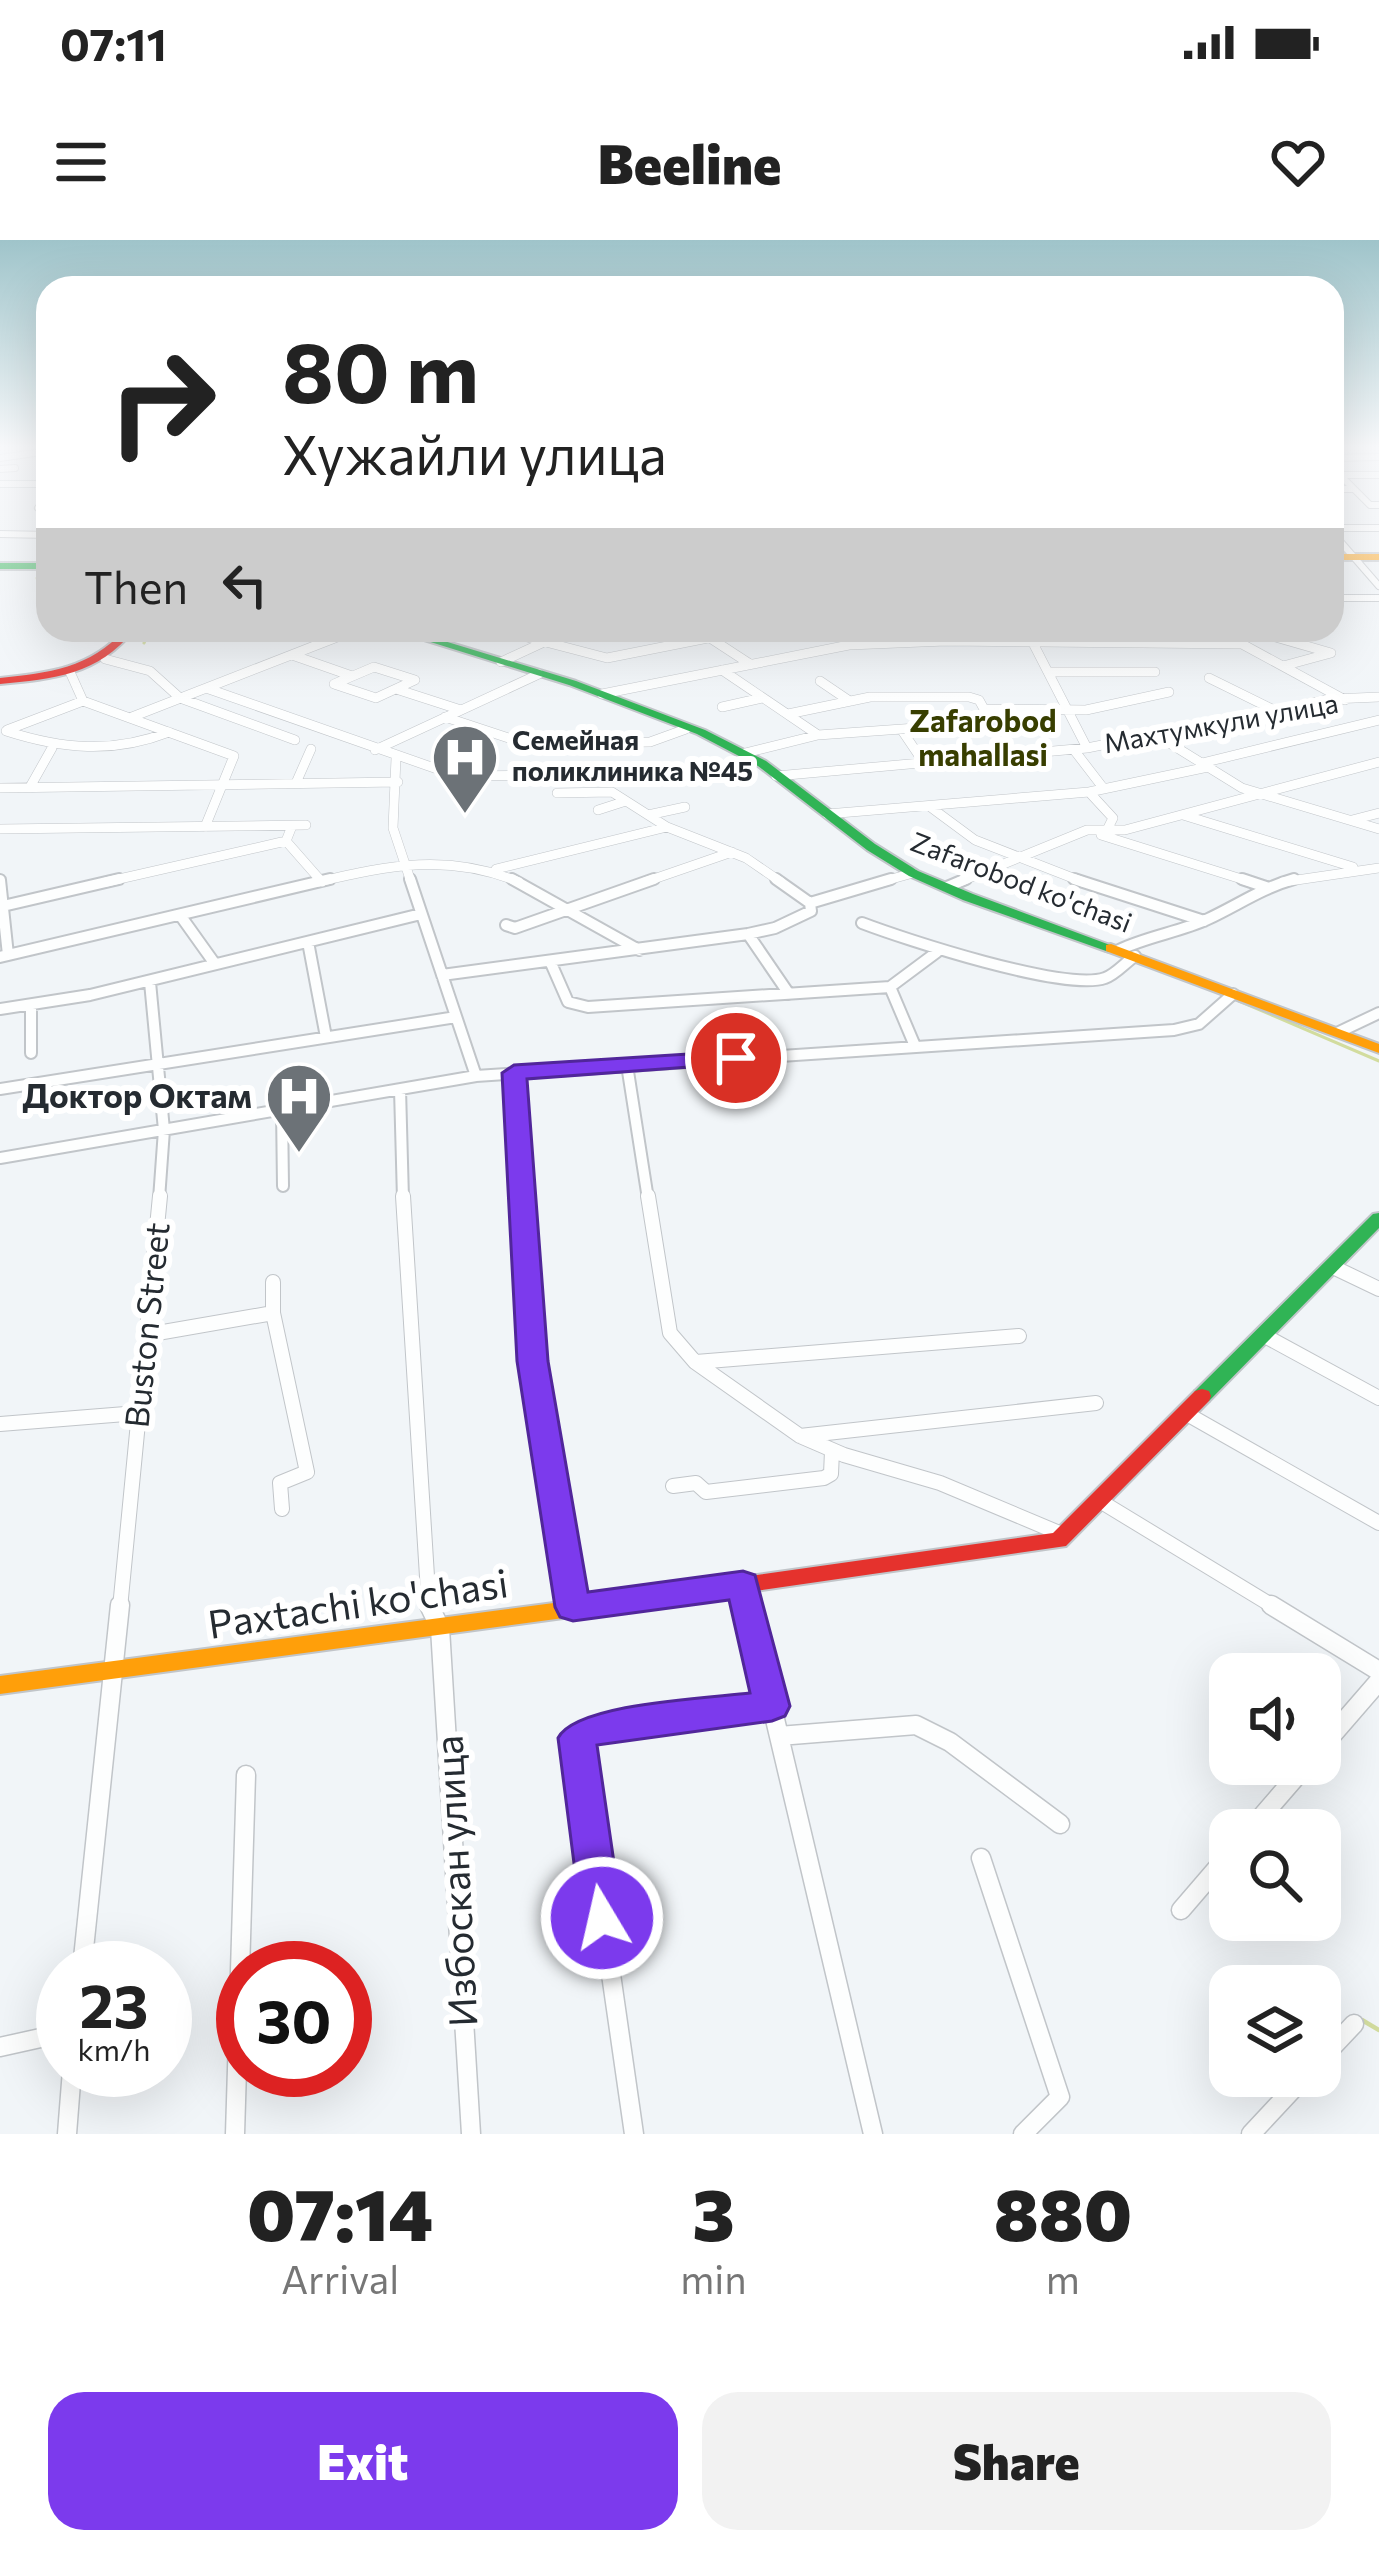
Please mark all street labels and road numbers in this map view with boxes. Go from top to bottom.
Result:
street label: Махтумкули улица [1101,686,1340,759]
street label: Zafarobod ko'chasi [906,824,1137,939]
street label: Buston Street [114,1220,177,1430]
street label: Paxtachi ko'chasi [205,1557,511,1647]
street label: Избоскан улица [422,1734,486,2028]

